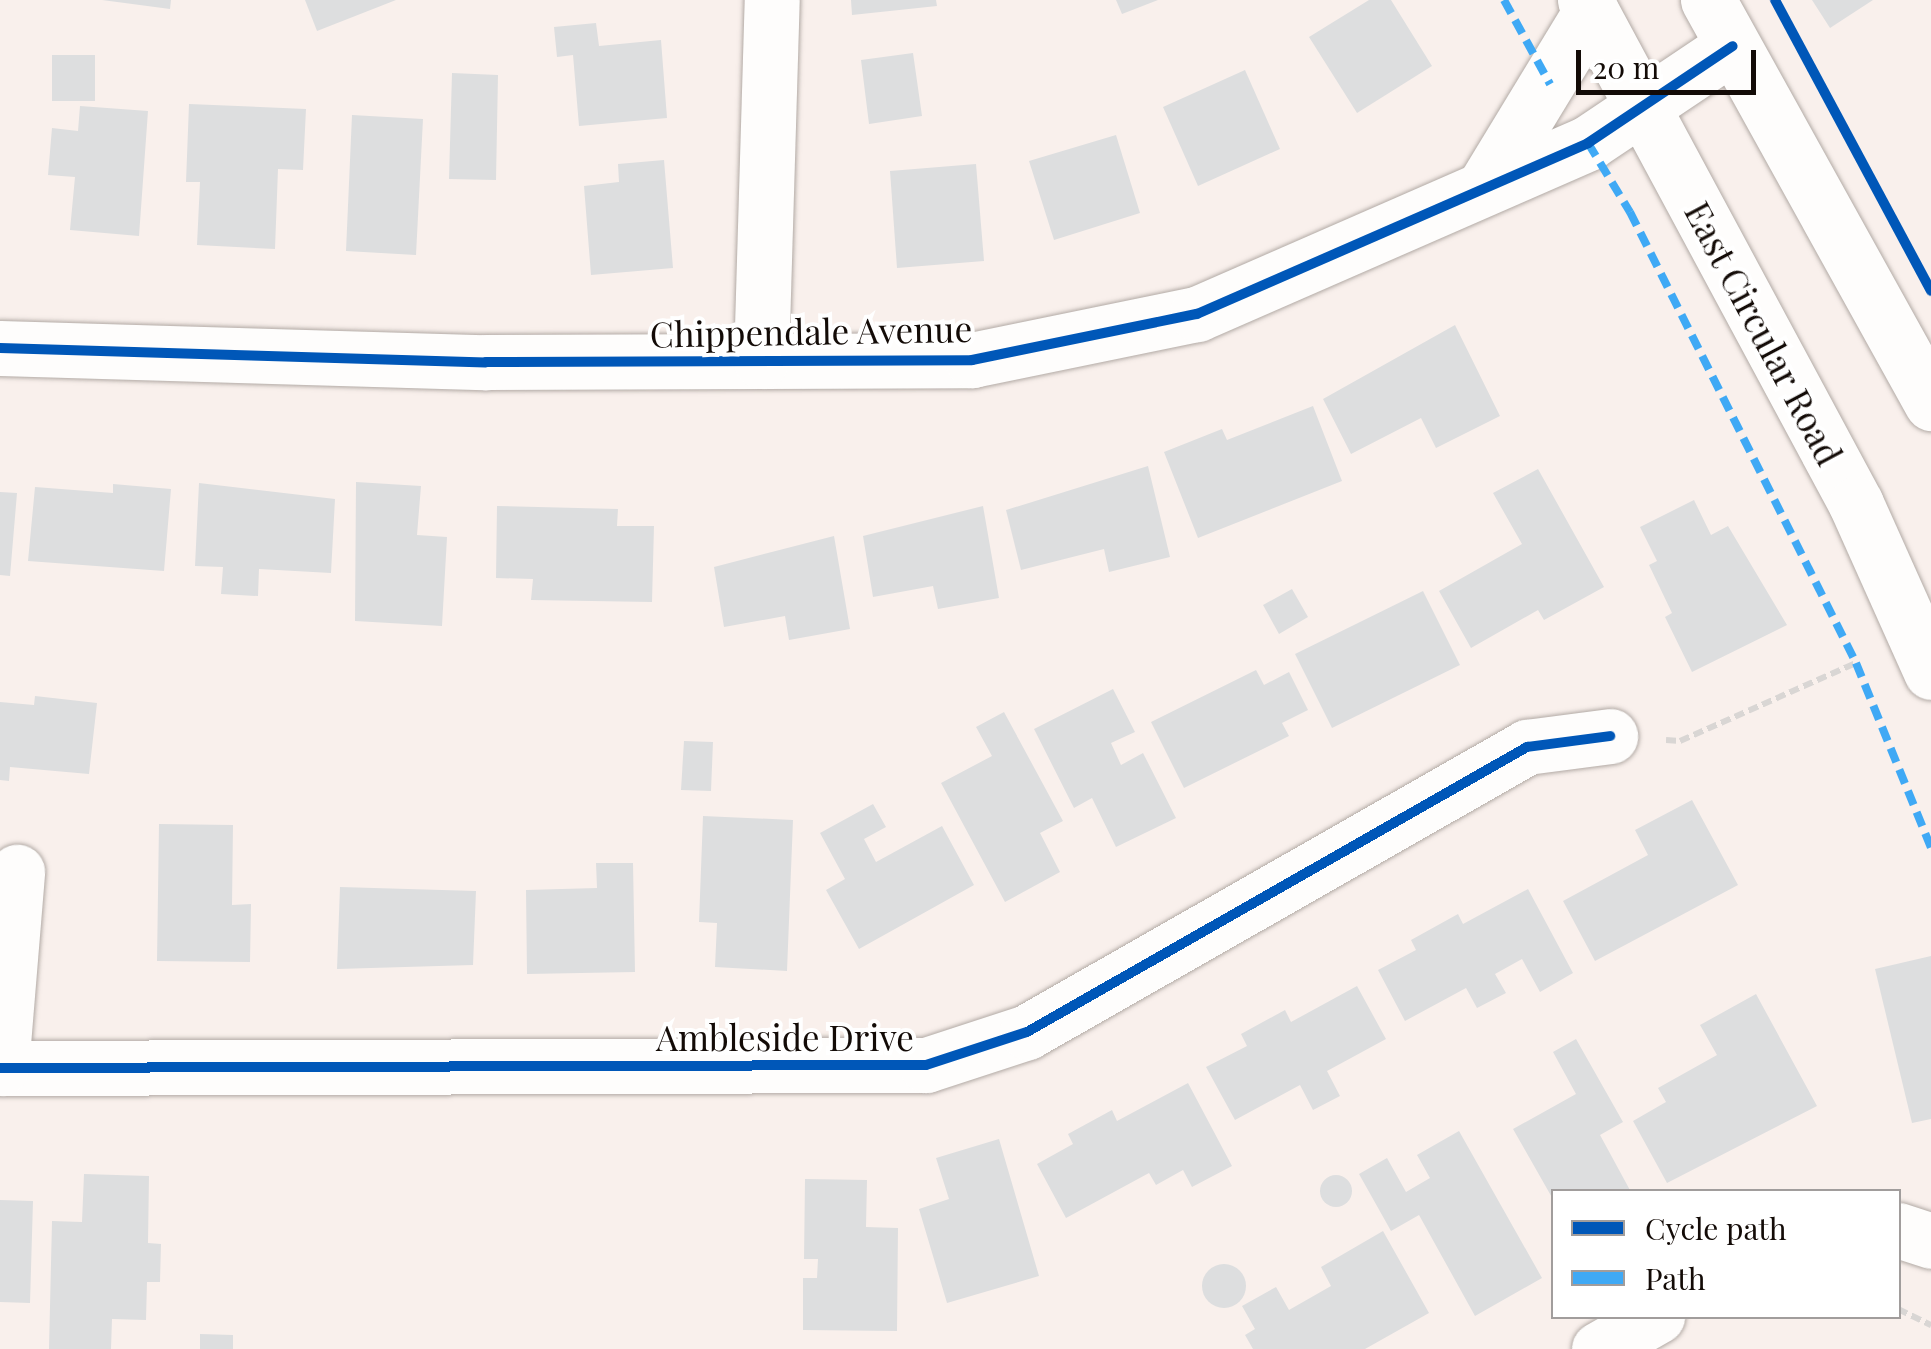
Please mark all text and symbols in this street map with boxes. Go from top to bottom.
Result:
scale bar [1581,30,1761,92]
text: 20 m [1593,47,1659,87]
street label: East Circular Road [1677,194,1851,472]
street label: Chippendale Avenue [649,307,973,355]
street label: Ambleside Drive [656,1016,914,1058]
legend [1551,1189,1901,1319]
text: Cycle path [1645,1208,1787,1248]
text: Path [1645,1258,1706,1298]

